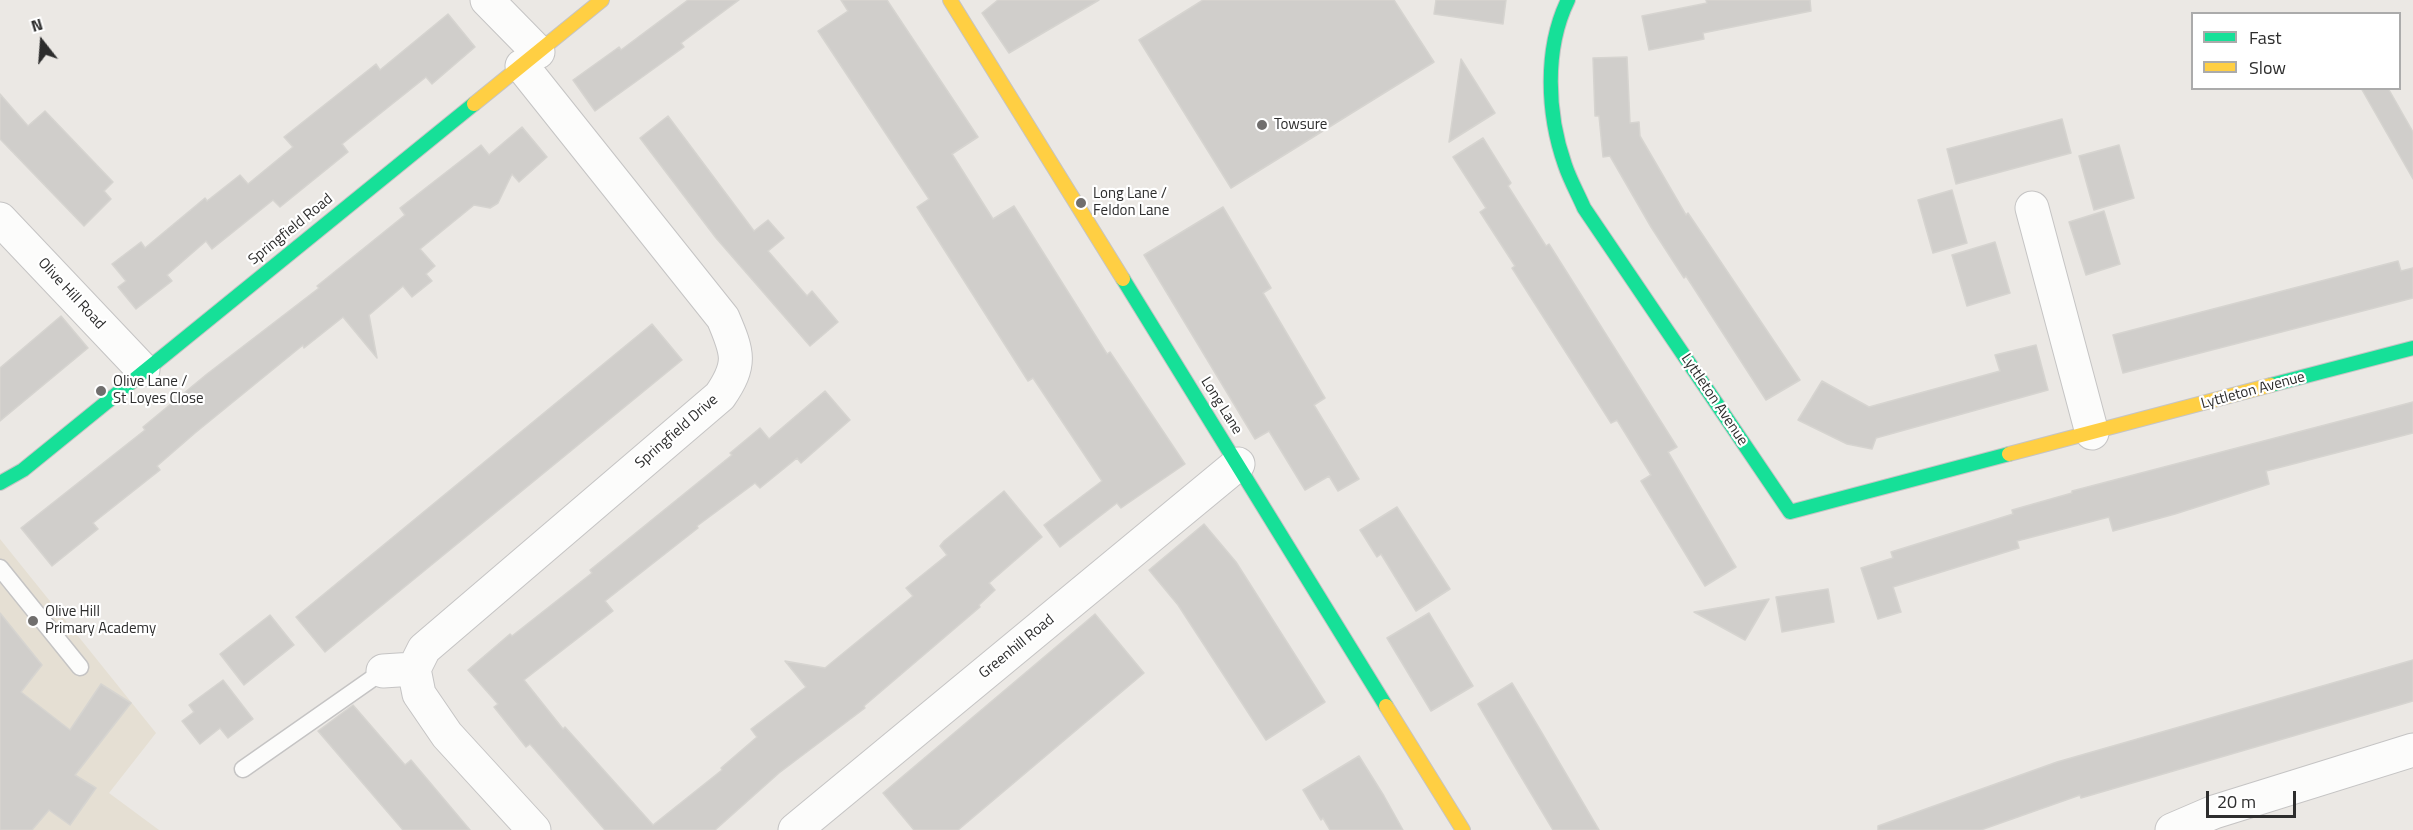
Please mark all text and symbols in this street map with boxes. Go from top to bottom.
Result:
north arrow [12,12,72,72]
text: N [28,12,46,38]
legend [2191,12,2401,90]
text: Fast [2249,24,2282,51]
text: Slow [2249,54,2286,81]
place label: Towsure [1274,116,1327,134]
marker: Towsure [1255,118,1269,132]
place label: Long Lane / Feldon Lane [1093,185,1169,220]
street label: Springfield Road [245,191,337,269]
marker: Long Lane / Feldon Lane [1074,196,1088,210]
street label: Olive Hill Road [33,255,109,333]
street label: Lyttleton Avenue [1677,351,1751,449]
street label: Lyttleton Avenue [2199,368,2307,414]
place label: Olive Lane / St Loyes Close [113,373,203,408]
street label: Long Lane [1196,374,1246,438]
marker: Olive Lane / St Loyes Close [94,384,108,398]
street label: Springfield Drive [632,391,722,473]
place label: Olive Hill Primary Academy [45,603,156,638]
street label: Greenhill Road [976,611,1058,683]
marker: Olive Hill Primary Academy [26,614,40,628]
scale bar [2209,779,2299,817]
text: 20 m [2217,788,2256,815]

